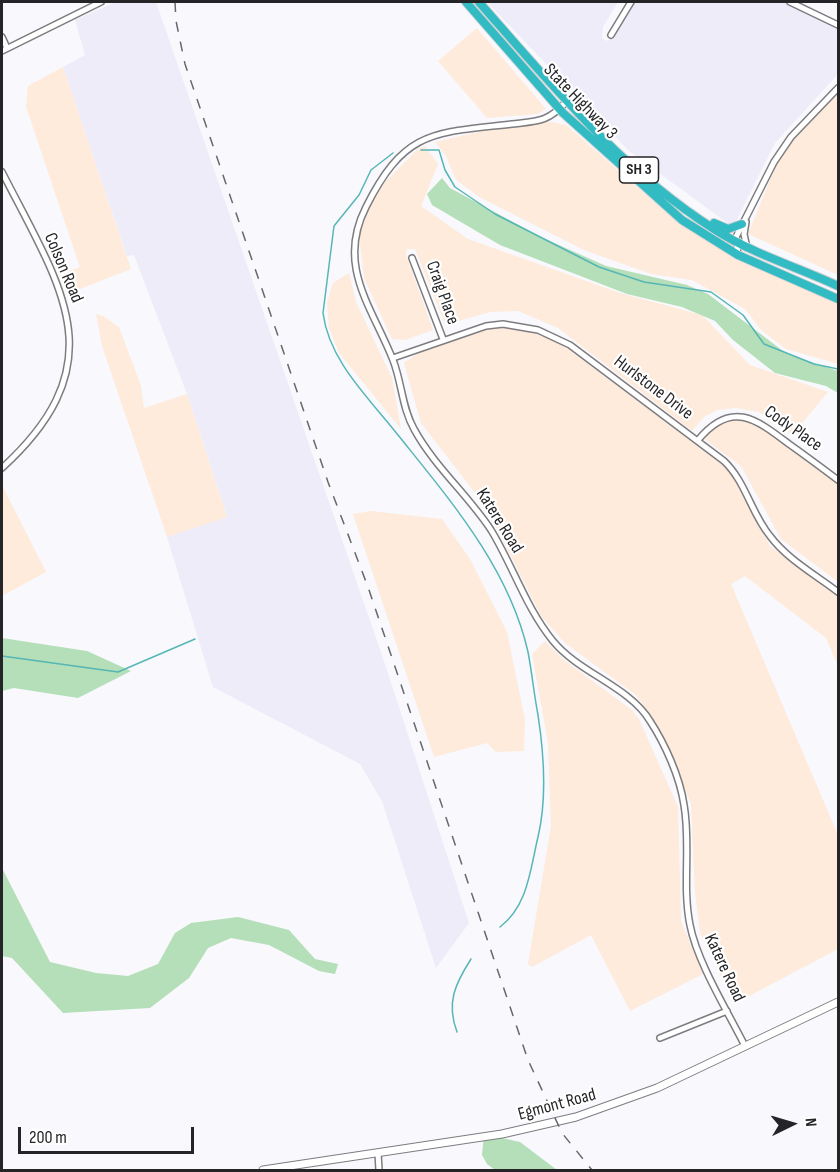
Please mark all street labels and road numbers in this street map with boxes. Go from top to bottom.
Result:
street label: State Highway 3 [539,60,621,144]
road number: SH 3 [620,157,658,183]
street label: Colson Road [39,230,87,306]
street label: Craig Place [421,258,463,328]
street label: Hurlstone Drive [609,351,697,425]
street label: Cody Place [760,401,826,457]
street label: Katere Road [471,485,527,557]
street label: Katere Road [699,931,749,1005]
street label: Egmont Road [516,1084,598,1126]

